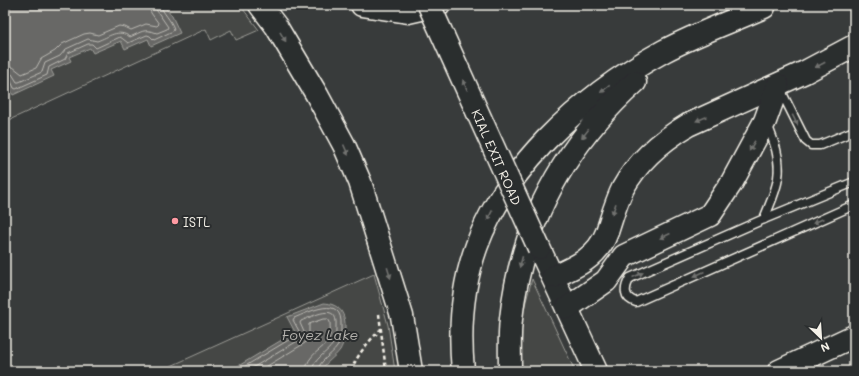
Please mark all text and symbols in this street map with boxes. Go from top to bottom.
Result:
one-way arrow [279,31,286,43]
one-way arrow [814,61,825,68]
one-way arrow [462,79,468,91]
one-way arrow [600,85,610,93]
street label: KIAL EXIT ROAD [468,106,526,208]
one-way arrow [792,114,799,125]
one-way arrow [695,116,707,122]
one-way arrow [581,128,590,139]
one-way arrow [748,141,755,152]
one-way arrow [343,144,349,156]
one-way arrow [611,204,617,216]
one-way arrow [487,209,494,221]
place label: ISTL [183,213,210,230]
marker: ISTL [170,216,180,226]
one-way arrow [813,218,824,224]
one-way arrow [660,233,671,239]
one-way arrow [518,255,524,268]
one-way arrow [386,267,392,279]
one-way arrow [694,271,705,277]
one-way arrow [632,272,643,278]
north arrow [801,318,841,358]
water label: Foyez Lake [282,325,358,344]
text: N [818,339,832,356]

